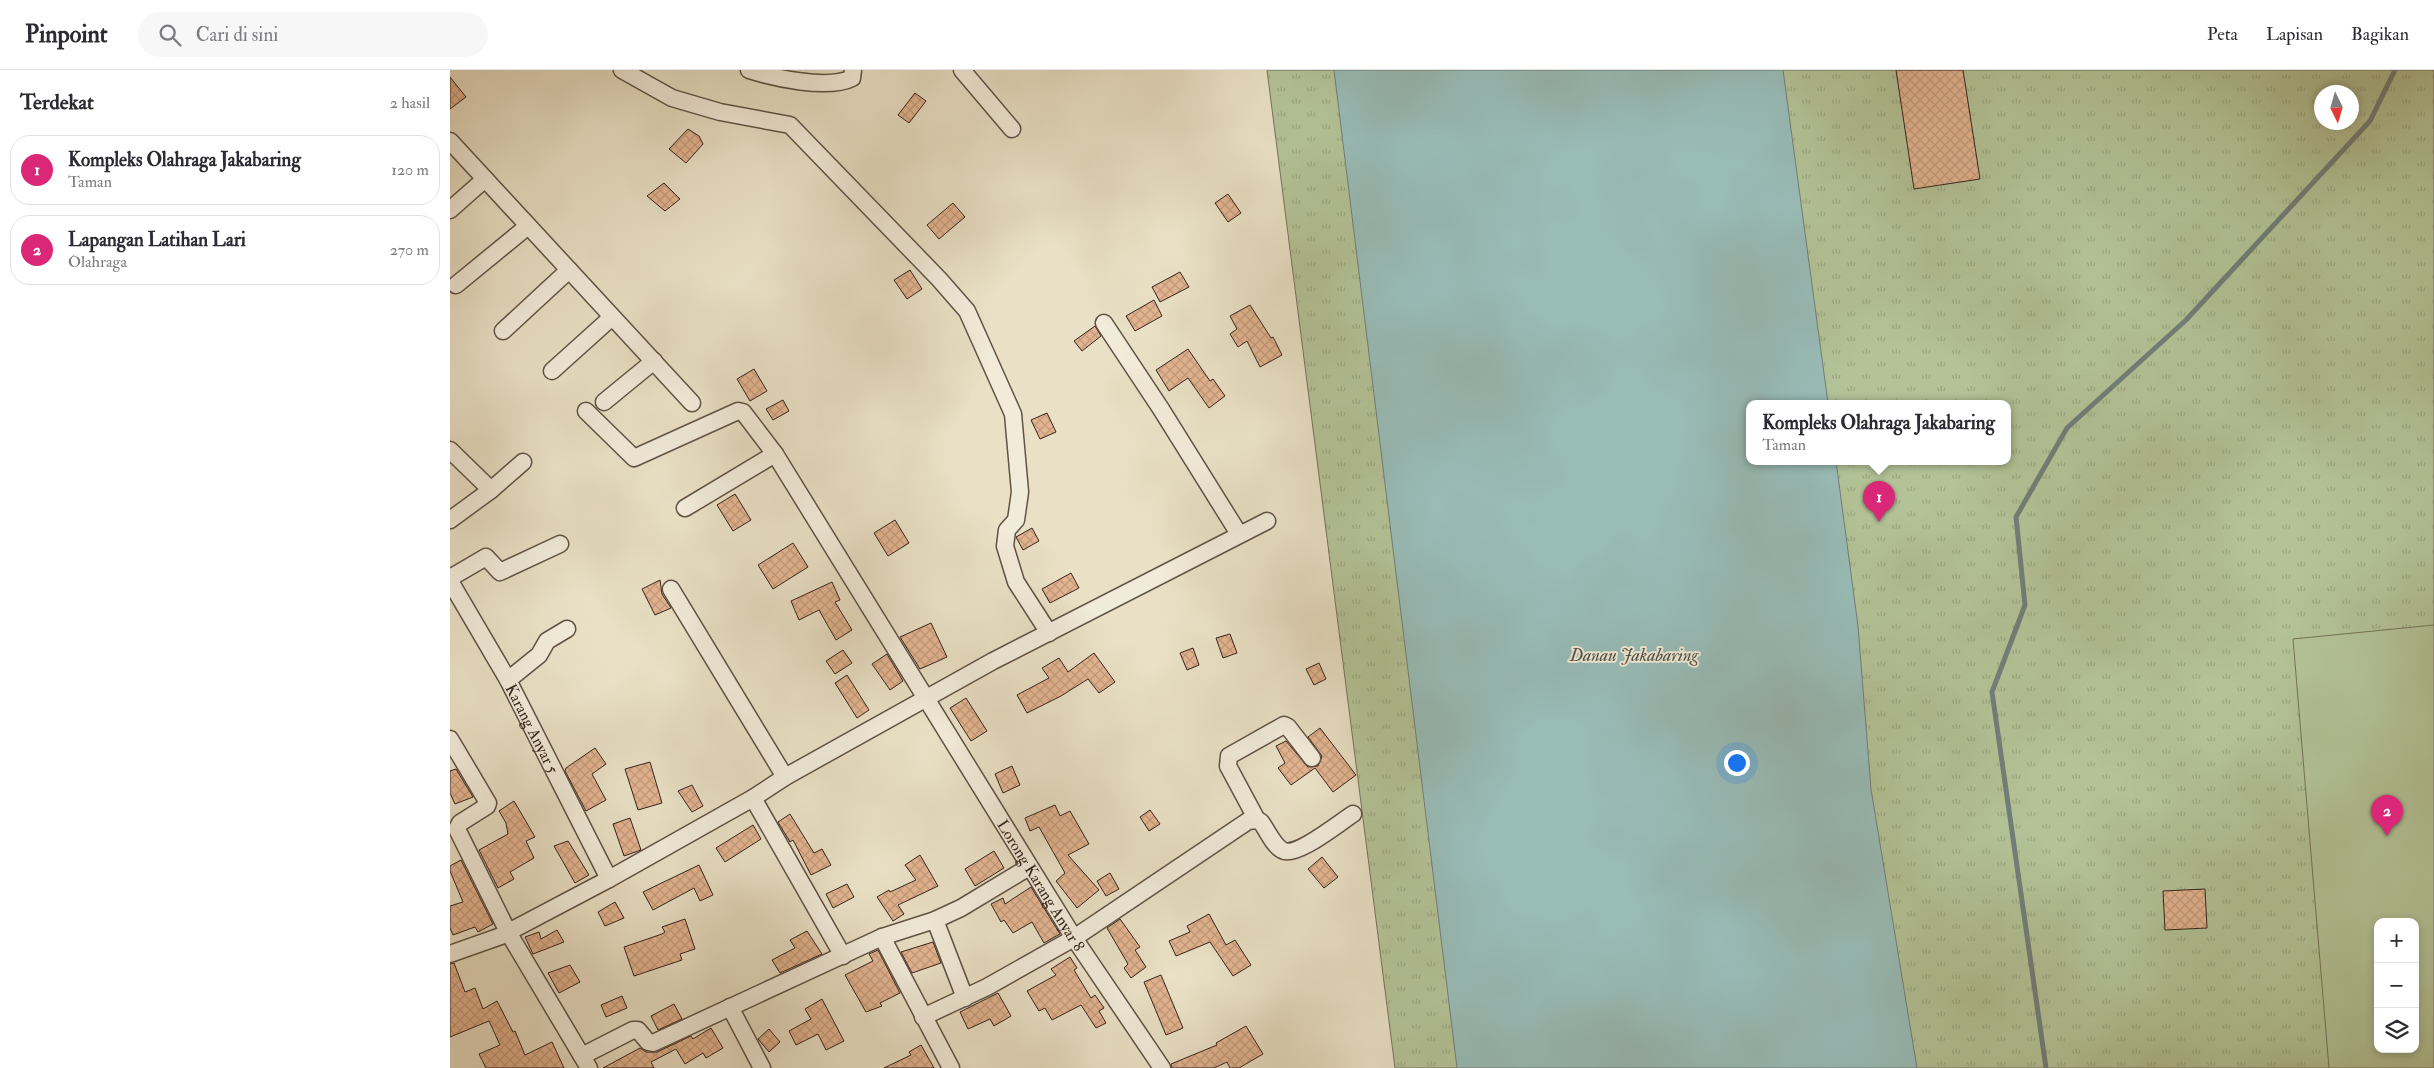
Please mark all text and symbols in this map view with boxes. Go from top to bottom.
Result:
search box [138,12,488,57]
text: Pinpoint [25,19,108,50]
icon: search [156,21,184,49]
text: Cari di sini [196,23,278,47]
text: Peta [2207,23,2238,46]
text: Lapisan [2266,23,2323,46]
text: Bagikan [2351,23,2409,46]
north arrow [2314,85,2359,130]
text: Terdekat [20,89,94,116]
text: 2 hasil [390,93,430,113]
text: Kompleks Olahraga Jakabaring [68,148,301,172]
text: 1 [34,160,40,180]
text: 120 m [391,160,429,180]
text: Taman [68,172,112,192]
text: Lapangan Latihan Lari [68,228,246,252]
text: 2 [33,240,41,260]
text: 270 m [390,240,429,260]
text: Olahraga [68,252,127,272]
popup [1746,400,2011,465]
text: Kompleks Olahraga Jakabaring [1762,411,1995,435]
text: Taman [1762,435,1806,455]
pin: 1 [1863,481,1895,522]
water label: Danau Jakabaring [1569,644,1700,667]
street label: Karang Anyar 5 [501,681,563,777]
your location [1724,750,1750,776]
pin: 2 [2371,795,2403,836]
street label: Lorong Karang Anyar 8 [992,816,1089,956]
map controls [2374,918,2419,1053]
button: + [2374,918,2419,963]
button: − [2374,963,2419,1008]
button: layers [2374,1008,2419,1053]

